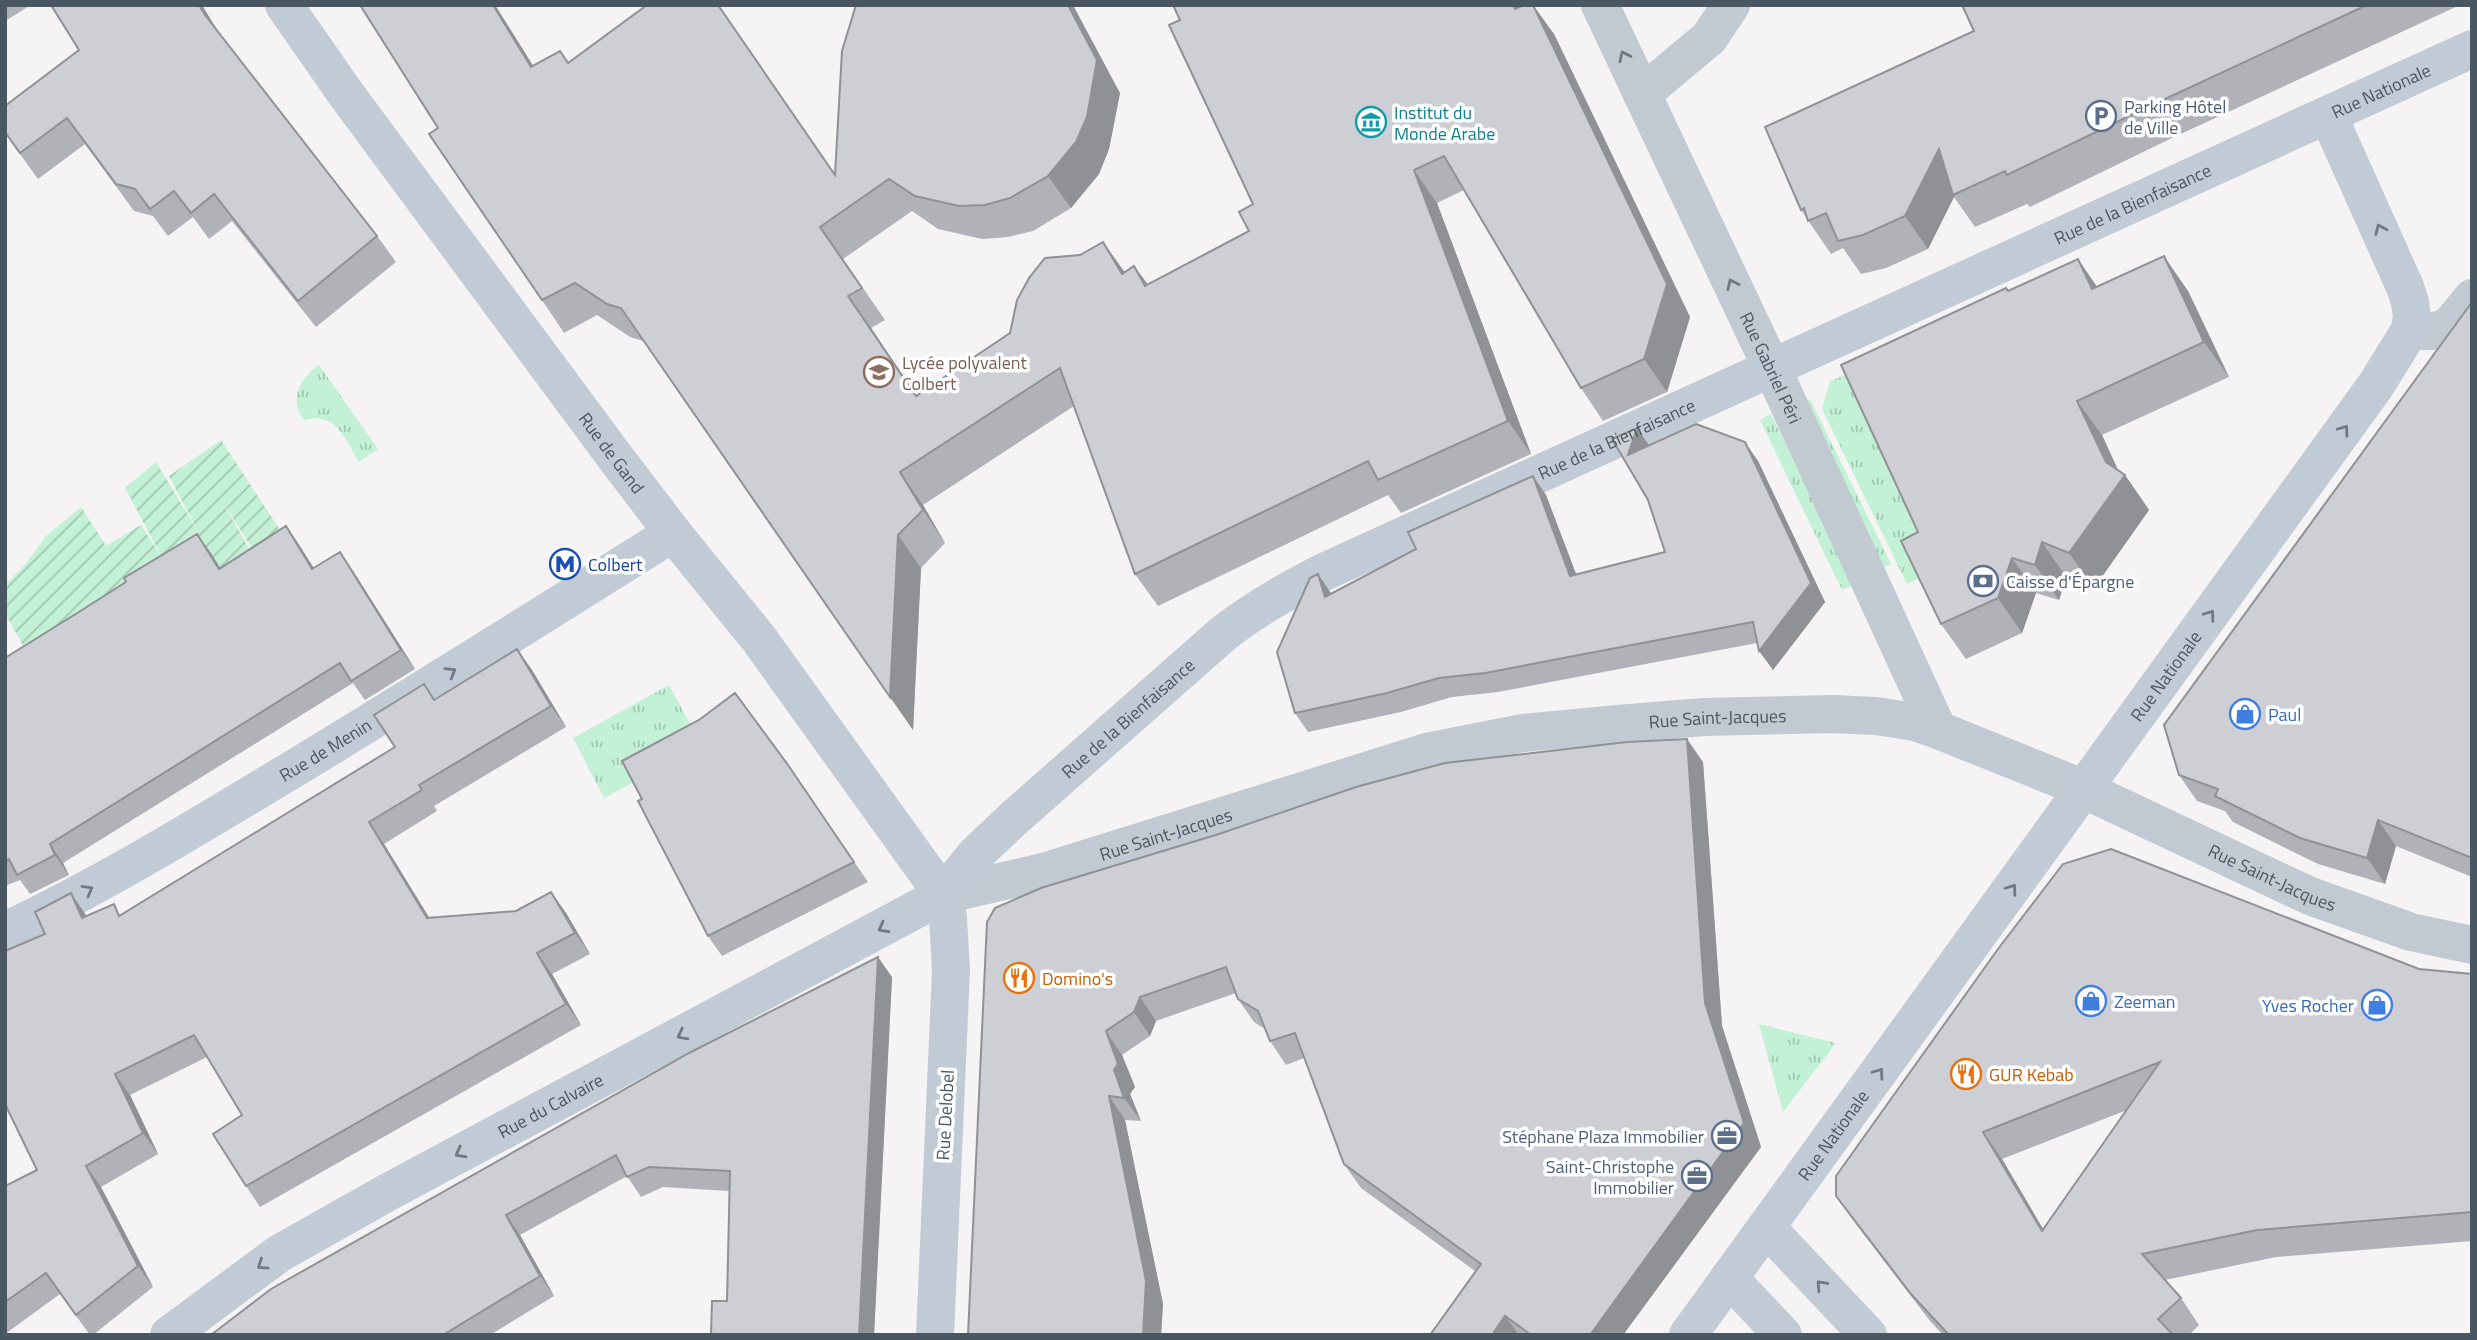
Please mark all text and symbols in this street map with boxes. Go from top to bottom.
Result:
one-way arrow [1619,51,1633,64]
street label: Rue Nationale [2327,56,2435,125]
place label: Parking Hôtel de Ville [2124,93,2226,141]
place label: Institut du Monde Arabe [1394,99,1495,147]
parking icon: Parking Hôtel de Ville [2084,99,2118,133]
museum icon: Institut du Monde Arabe [1354,105,1388,139]
street label: Rue de la Bienfaisance [2049,156,2215,251]
one-way arrow [2374,224,2388,236]
one-way arrow [1726,279,1740,291]
street label: Rue Gabriel Péri [1733,307,1809,428]
place label: Lycée polyvalent Colbert [902,349,1027,397]
school or university icon: Lycée polyvalent Colbert [862,355,896,389]
street label: Rue de la Bienfaisance [1533,391,1699,486]
street label: Rue de Gand [573,406,652,499]
one-way arrow [2335,425,2348,438]
metro station icon: Colbert [548,547,582,581]
place label: Colbert [588,551,643,578]
bank icon: Caisse d'Épargne [1966,564,2000,598]
place label: Caisse d'Épargne [2006,568,2134,595]
one-way arrow [2202,610,2214,623]
street label: Rue Nationale [2123,625,2208,727]
street label: Rue de la Bienfaisance [1055,651,1200,784]
one-way arrow [444,668,457,681]
shop icon: Paul [2228,697,2262,731]
place label: Paul [2268,701,2301,728]
street label: Rue Saint-Jacques [1648,702,1787,735]
street label: Rue de Menin [274,711,376,788]
street label: Rue Saint-Jacques [1096,800,1235,867]
street label: Rue Saint-Jacques [2204,837,2340,918]
one-way arrow [2004,884,2016,897]
one-way arrow [81,885,94,898]
one-way arrow [877,920,890,933]
restaurant icon: Domino's [1002,961,1036,995]
place label: Domino's [1042,965,1113,992]
shop icon: Zeeman [2074,984,2108,1018]
place label: Zeeman [2114,988,2175,1015]
shop icon: Yves Rocher [2360,988,2394,1022]
place label: Yves Rocher [2262,992,2354,1019]
one-way arrow [677,1026,689,1040]
restaurant icon: GUR Kebab [1949,1057,1983,1091]
place label: GUR Kebab [1989,1061,2074,1088]
street label: Rue du Calvaire [493,1066,608,1145]
one-way arrow [1870,1068,1883,1081]
street label: Rue Delobel [929,1069,961,1161]
street label: Rue Nationale [1791,1084,1875,1186]
office icon: Stéphane Plaza Immobilier [1710,1119,1744,1153]
place label: Stéphane Plaza Immobilier [1502,1123,1704,1150]
one-way arrow [454,1145,467,1159]
place label: Saint-Christophe Immobilier [1546,1153,1674,1201]
office icon: Saint-Christophe Immobilier [1680,1159,1714,1193]
one-way arrow [257,1257,270,1270]
one-way arrow [1817,1280,1829,1293]

